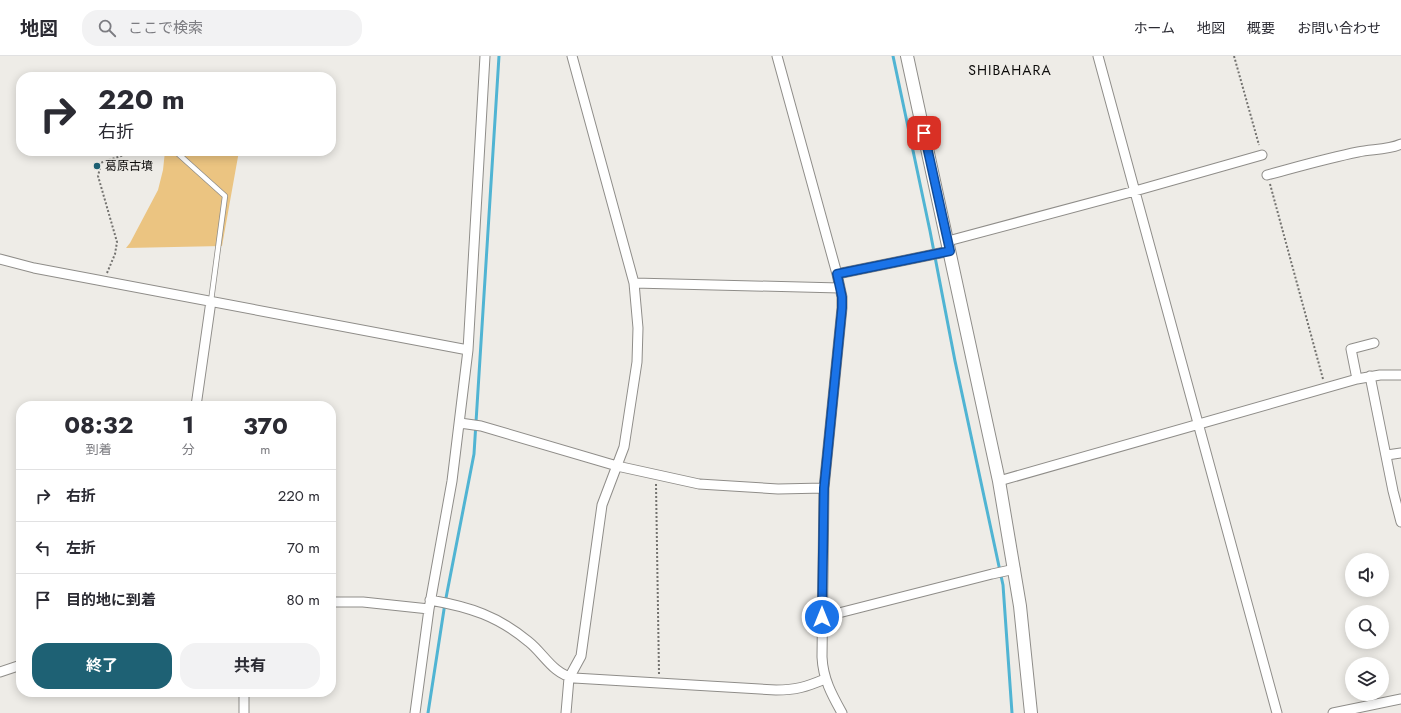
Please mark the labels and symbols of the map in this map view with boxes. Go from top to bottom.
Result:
district label: SHIBAHARA [968,60,1052,80]
pin [907,116,941,150]
place label: 葛原古墳 [105,157,153,175]
marker: 葛原古墳 [92,161,102,171]
position arrow [801,596,843,638]

